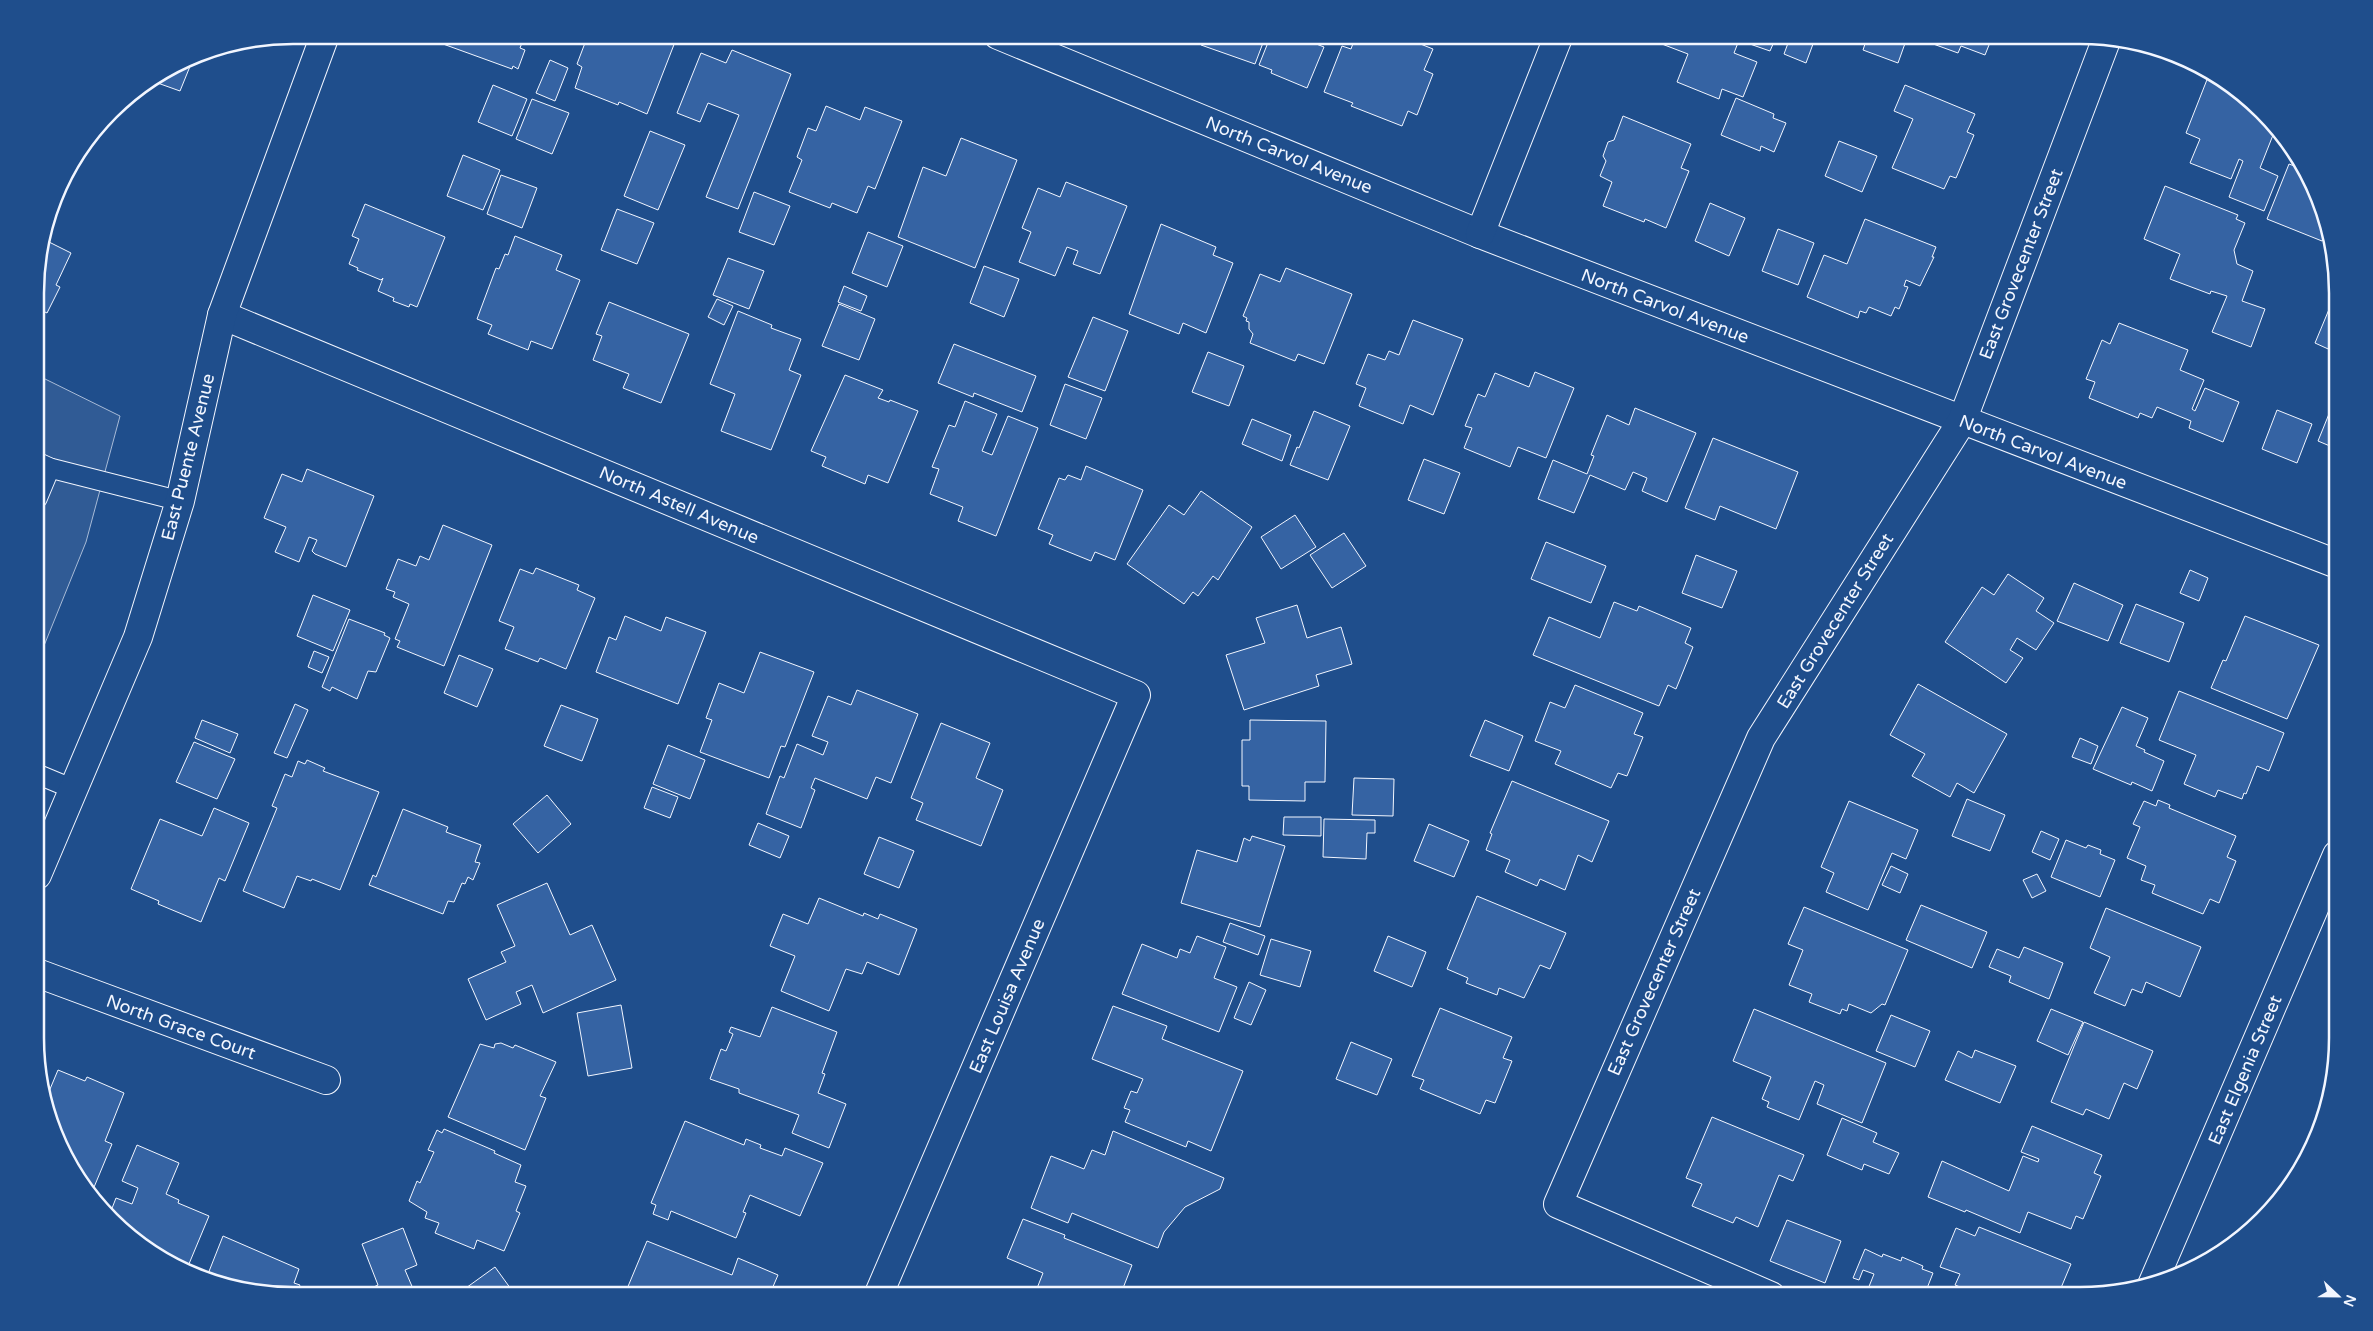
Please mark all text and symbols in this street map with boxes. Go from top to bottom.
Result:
street label: North Carvol Avenue [1202,111,1376,199]
street label: East Grovecenter Street [1974,165,2068,363]
street label: North Carvol Avenue [1578,264,1752,348]
street label: East Puente Avenue [157,371,219,543]
street label: North Carvol Avenue [1956,410,2130,494]
street label: North Astell Avenue [596,461,762,549]
street label: East Grovecenter Street [1772,529,1898,713]
street label: East Grovecenter Street [1603,885,1705,1079]
street label: East Louisa Avenue [964,915,1050,1077]
street label: North Grace Court [103,990,259,1064]
street label: East Elgenia Street [2203,992,2287,1148]
north arrow [2313,1271,2363,1321]
text: N [2340,1292,2360,1309]

